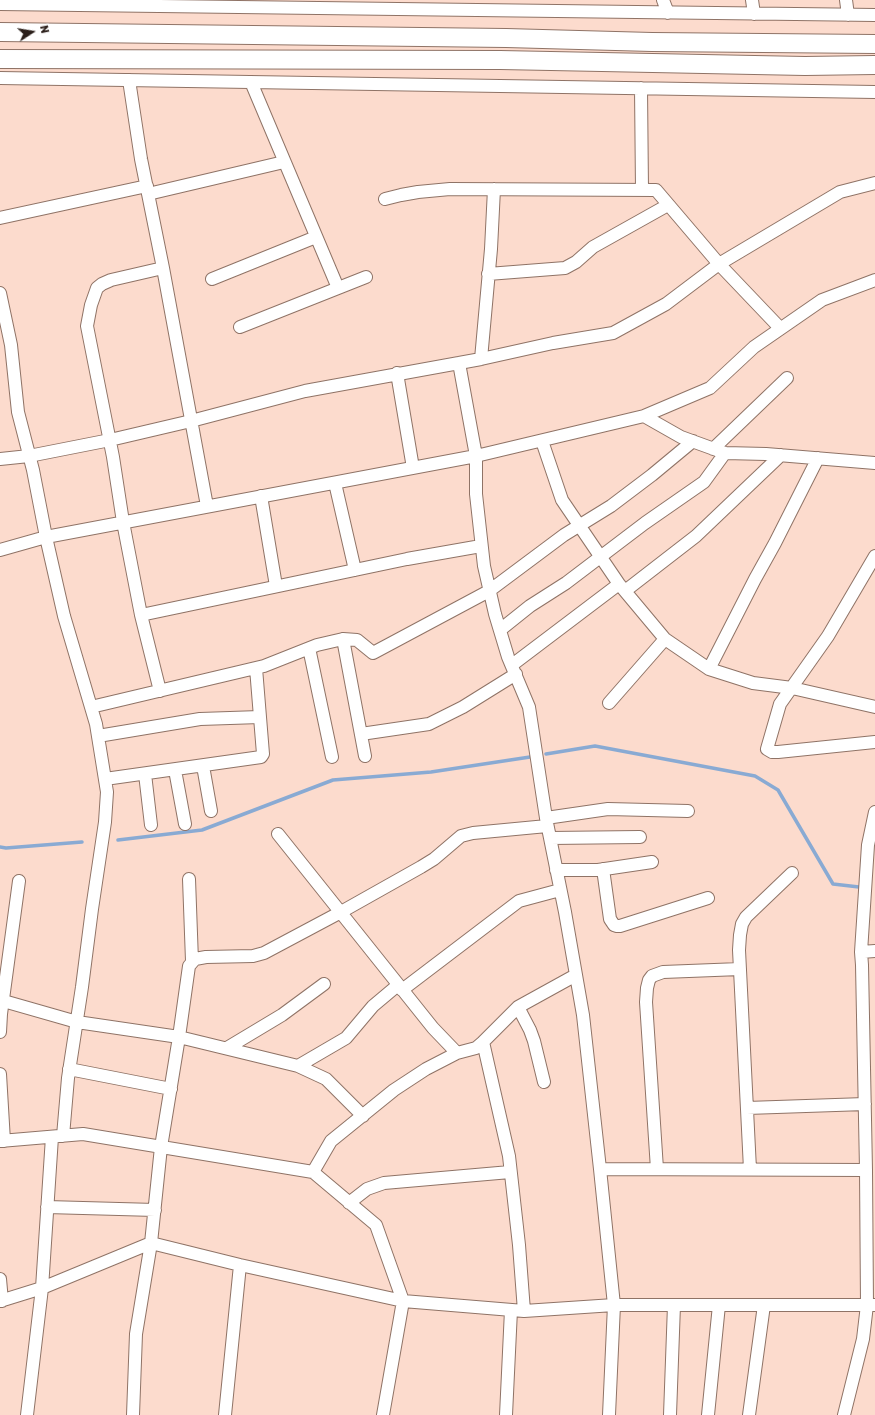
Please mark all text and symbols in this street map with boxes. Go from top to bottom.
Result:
north arrow [12,12,52,52]
text: N [37,24,51,35]

